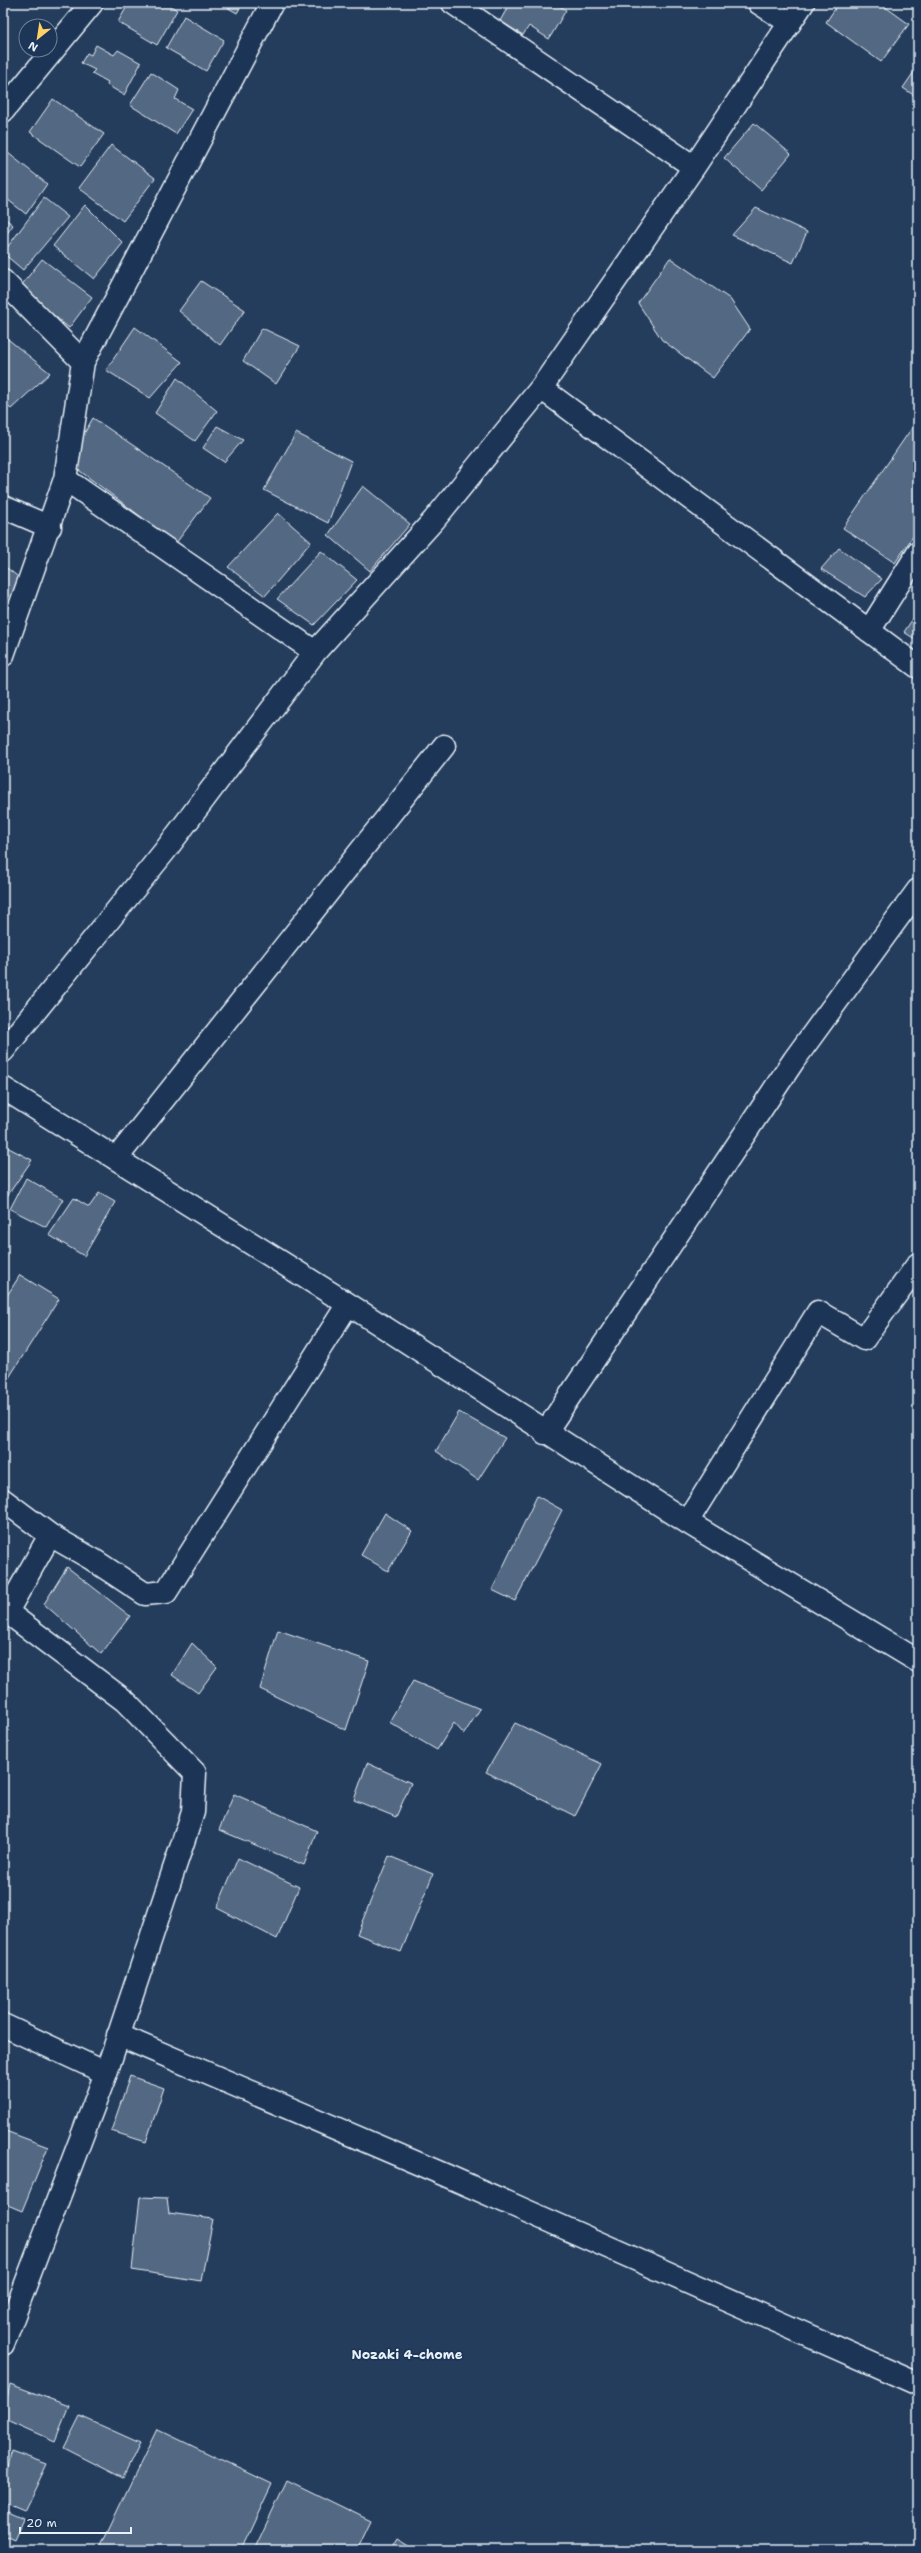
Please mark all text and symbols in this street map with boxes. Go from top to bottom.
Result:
north arrow [18,18,58,58]
text: N [25,37,41,55]
district label: Nozaki 4-chome [352,2346,463,2363]
scale bar [20,2509,131,2535]
text: 20 m [26,2515,57,2531]

